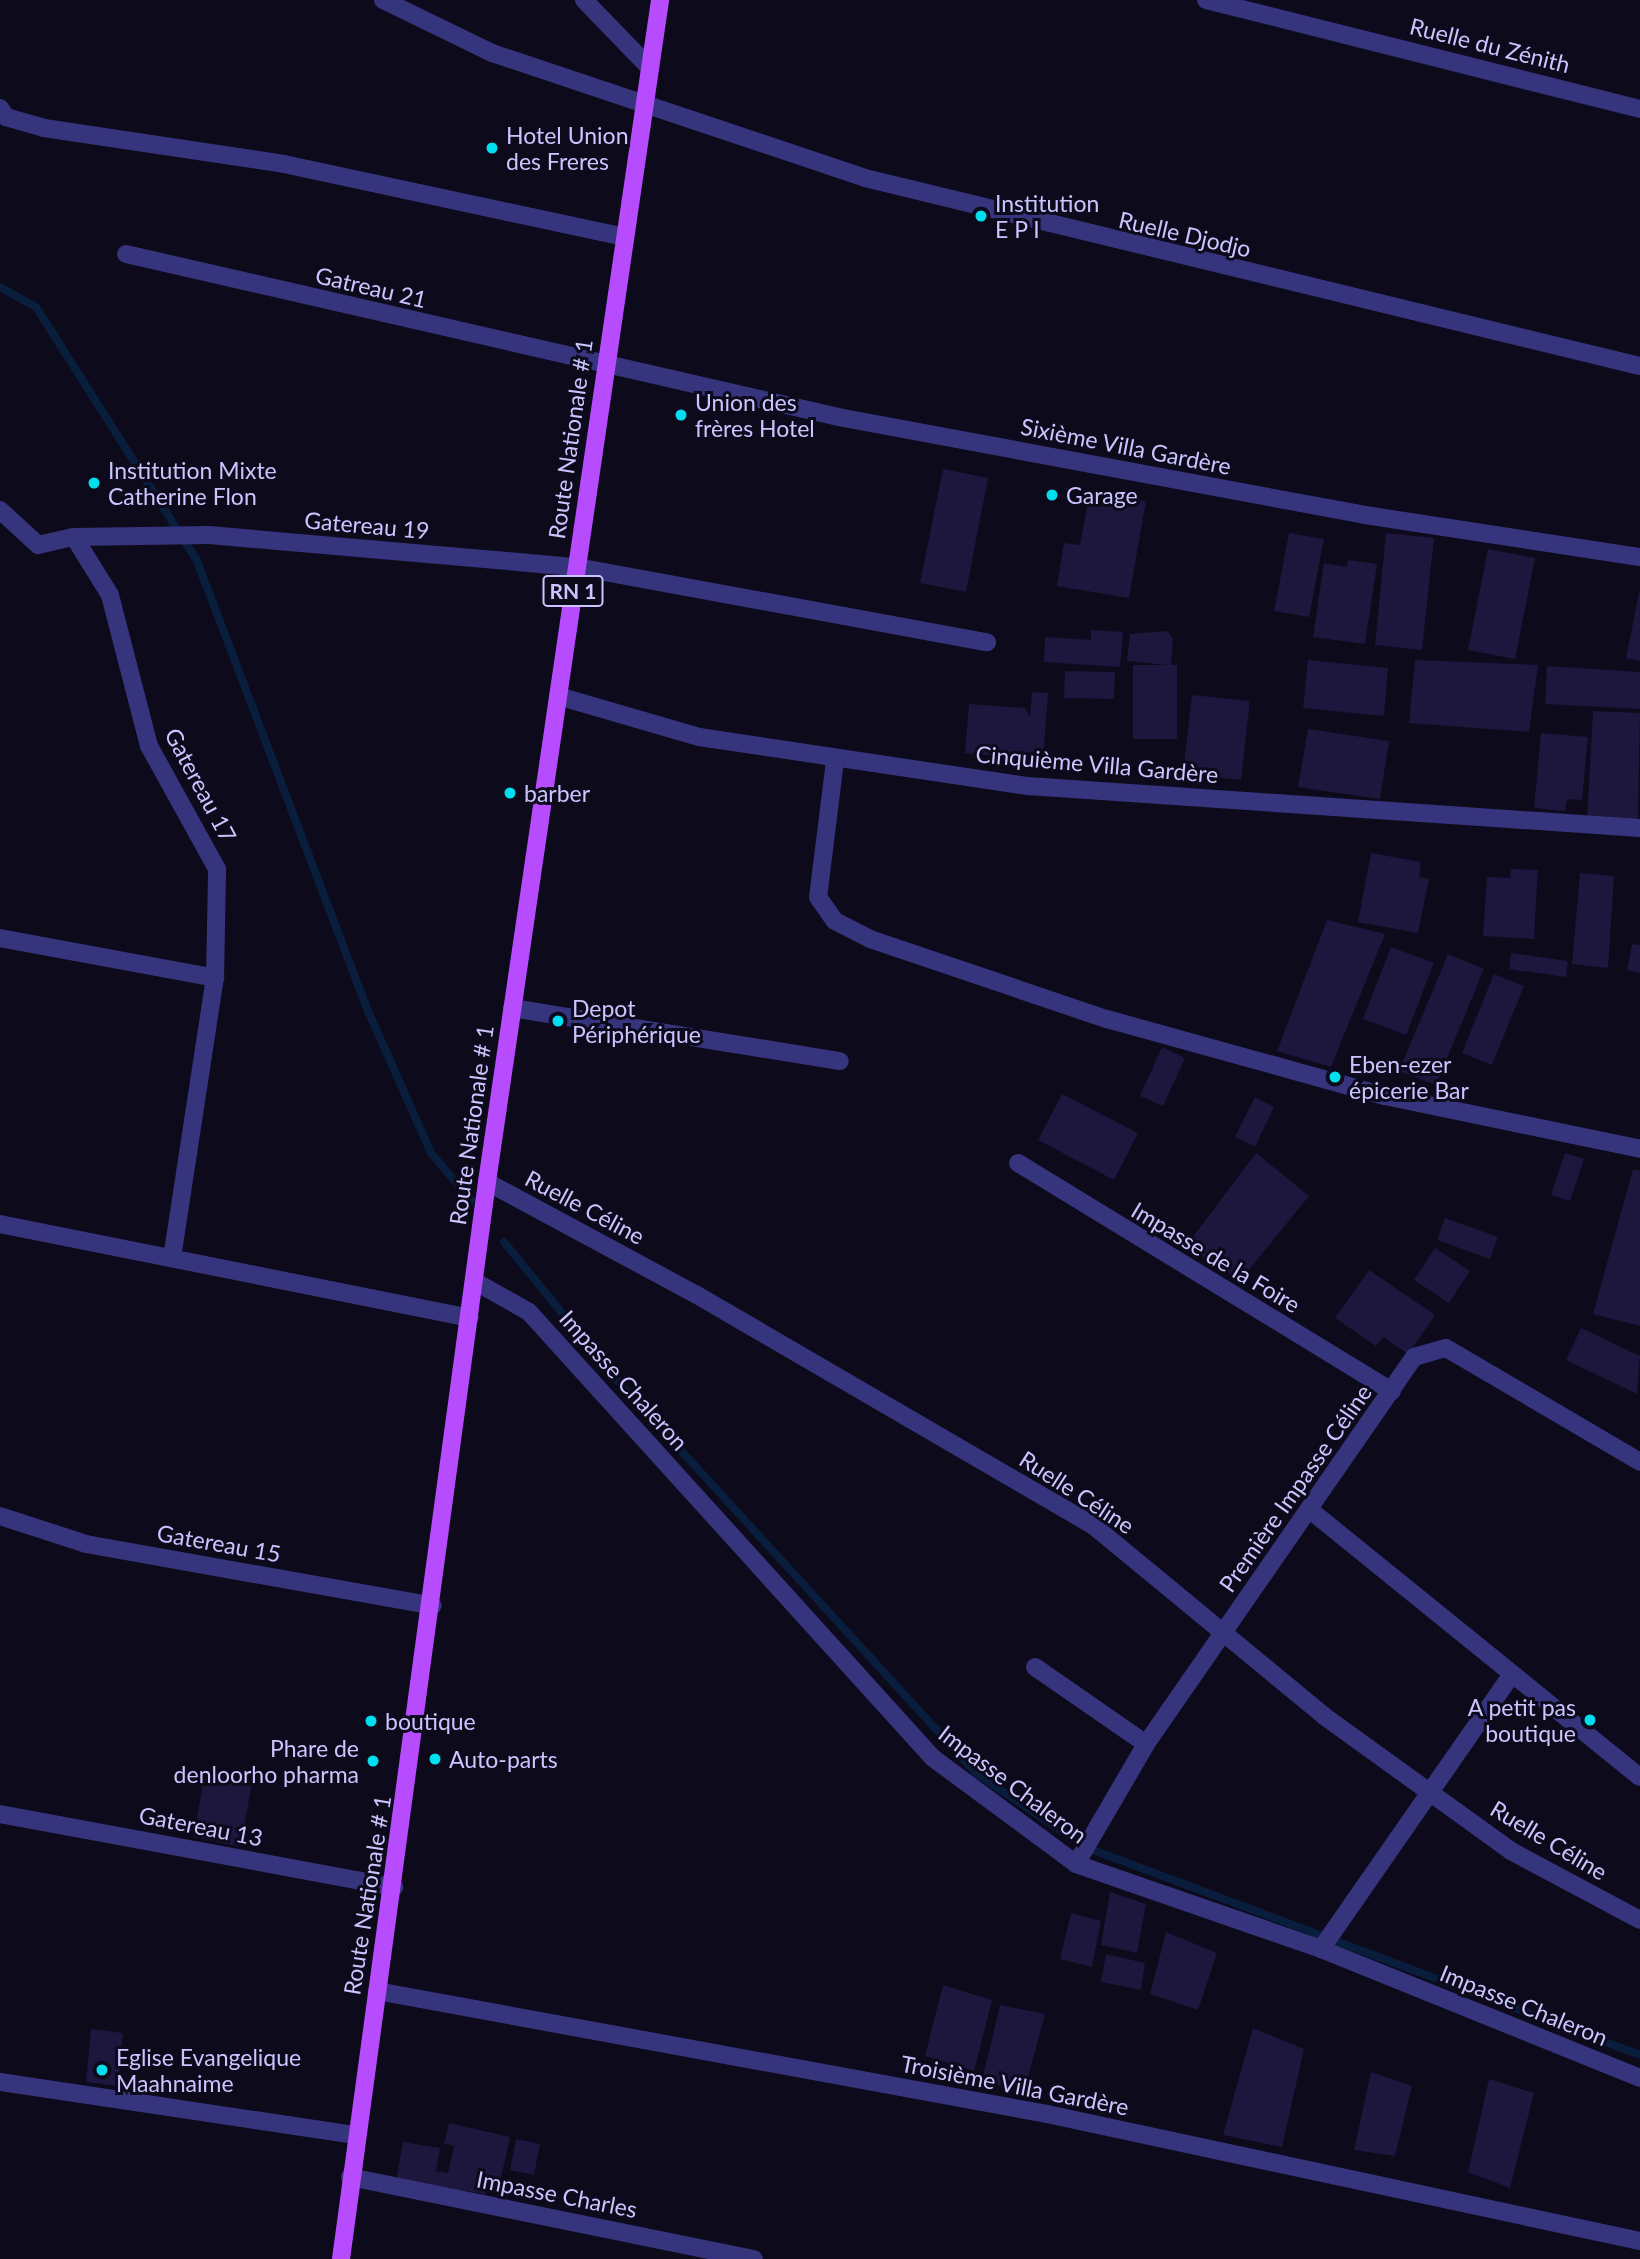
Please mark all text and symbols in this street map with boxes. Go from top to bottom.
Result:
street label: Ruelle du Zénith [1407,12,1573,78]
place label: Hotel Union des Freres [506,121,628,175]
marker: Hotel Union des Freres [484,140,500,156]
place label: Institution E P I [995,189,1099,243]
street label: Ruelle Djodjo [1116,205,1254,263]
marker: Institution E P I [973,208,989,224]
street label: Gatreau 21 [313,261,429,313]
street label: Route Nationale # 1 [542,337,598,541]
place label: Union des frères Hotel [695,388,815,442]
marker: Union des frères Hotel [673,407,689,423]
street label: Sixième Villa Gardère [1018,412,1234,480]
place label: Institution Mixte Catherine Flon [108,456,277,510]
marker: Institution Mixte Catherine Flon [86,475,102,491]
place label: Garage [1066,481,1138,509]
marker: Garage [1044,487,1060,503]
street label: Gatereau 19 [303,506,431,544]
road number: RN 1 [542,574,604,608]
street label: Gatereau 17 [159,723,243,847]
street label: Cinquième Villa Gardère [974,740,1220,788]
place label: barber [524,779,590,807]
marker: barber [502,785,518,801]
place label: Depot Périphérique [572,994,701,1048]
marker: Depot Périphérique [550,1013,566,1029]
street label: Route Nationale # 1 [443,1023,499,1227]
place label: Eben-ezer épicerie Bar [1349,1050,1469,1104]
marker: Eben-ezer épicerie Bar [1327,1069,1343,1085]
street label: Ruelle Céline [521,1164,649,1250]
street label: Impasse de la Foire [1127,1196,1305,1318]
street label: Impasse Chaleron [554,1304,694,1456]
street label: Première Impasse Céline [1213,1379,1377,1597]
street label: Ruelle Céline [1015,1445,1139,1539]
street label: Gatereau 15 [155,1519,283,1567]
place label: A petit pas boutique [1467,1693,1576,1747]
place label: boutique [385,1707,476,1735]
marker: A petit pas boutique [1582,1712,1598,1728]
marker: boutique [363,1713,379,1729]
street label: Impasse Chaleron [933,1719,1093,1849]
place label: Phare de denloorho pharma [174,1734,359,1788]
place label: Auto-parts [449,1745,558,1773]
marker: Auto-parts [427,1751,443,1767]
marker: Phare de denloorho pharma [365,1753,381,1769]
street label: Route Nationale # 1 [338,1793,396,1997]
street label: Ruelle Céline [1486,1794,1612,1886]
street label: Gatereau 13 [137,1801,265,1851]
street label: Impasse Chaleron [1436,1959,1612,2051]
place label: Eglise Evangelique Maahnaime [116,2043,301,2097]
street label: Troisième Villa Gardère [898,2049,1132,2121]
marker: Eglise Evangelique Maahnaime [94,2062,110,2078]
street label: Impasse Charles [474,2165,640,2223]

